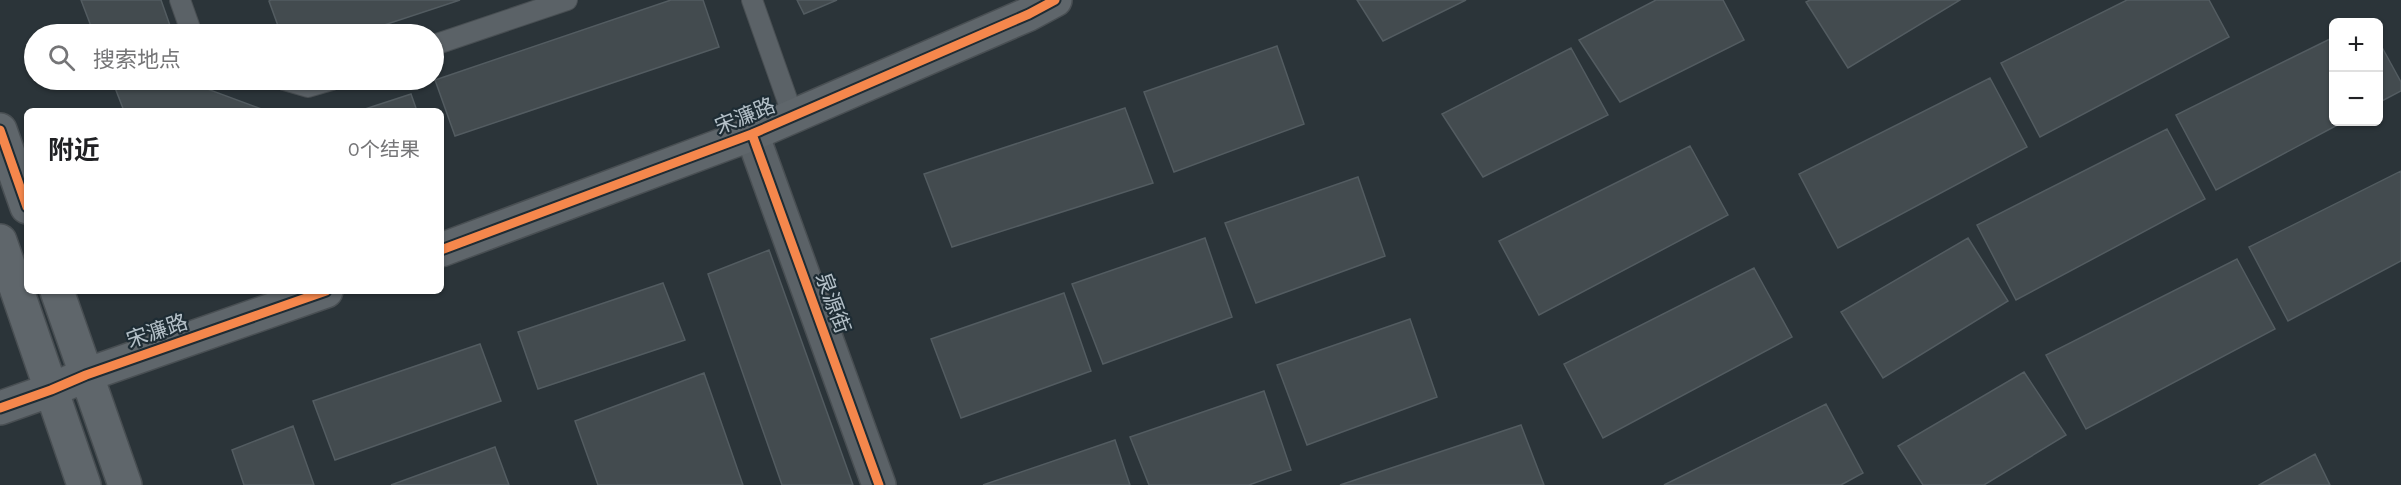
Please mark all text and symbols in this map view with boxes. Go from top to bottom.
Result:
map controls [2329,18,2383,126]
button: + [2329,18,2383,72]
search box [24,24,444,90]
icon: search [45,41,78,74]
text: 搜索地点 [93,47,181,72]
button: − [2329,72,2383,126]
street label: 宋濂路 [711,92,779,139]
text: 附近 [48,135,100,165]
text: 0个结果 [348,137,420,161]
street label: 泉源街 [811,269,856,337]
street label: 宋濂路 [123,308,191,353]

